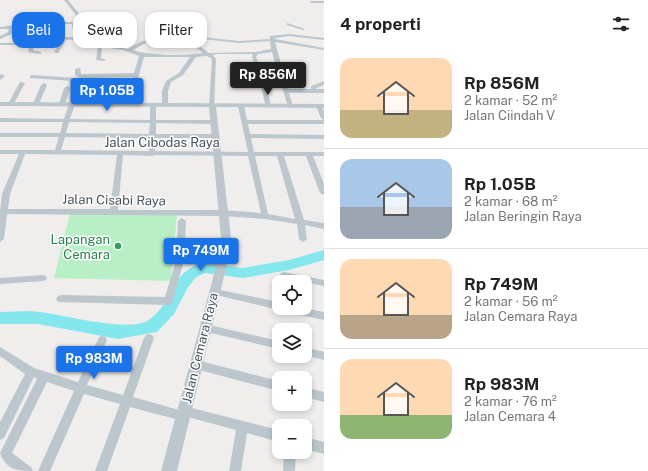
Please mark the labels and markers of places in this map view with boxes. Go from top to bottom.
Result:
pin: Rp 856M [231,62,305,96]
pin: Rp 1.05B [66,78,148,112]
place label: Lapangan Cemara [51,232,110,262]
pin: Rp 749M [164,238,238,272]
marker: Lapangan Cemara [113,241,123,251]
pin: Rp 983M [57,346,131,380]

